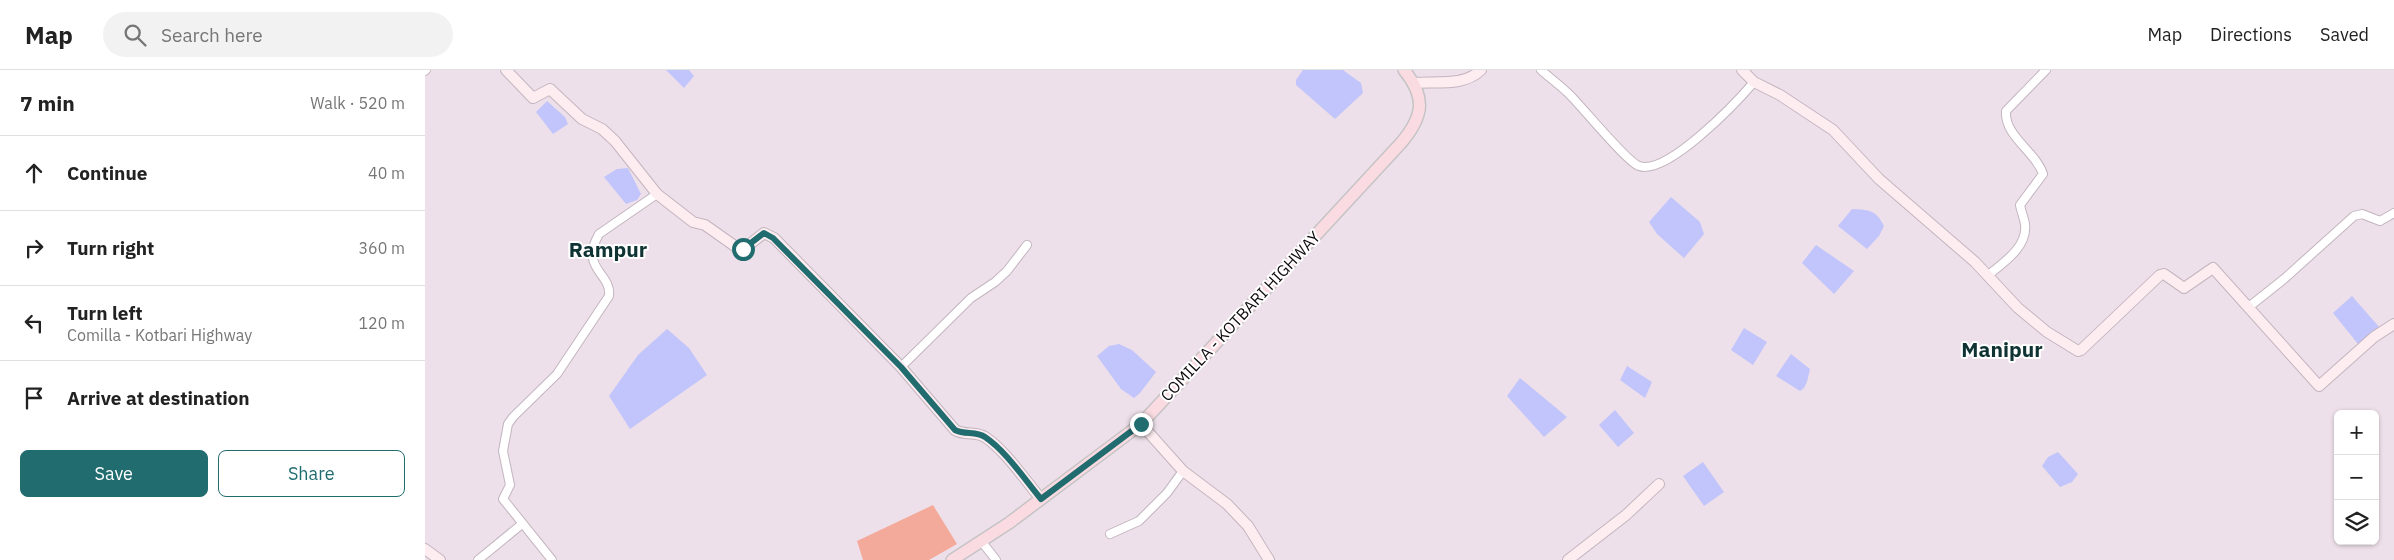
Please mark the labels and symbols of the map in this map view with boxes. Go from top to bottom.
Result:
street label: COMILLA - KOTBARI HIGHWAY [1156,227,1324,405]
district label: Rampur [569,235,648,263]
route start [732,238,755,261]
district label: Manipur [1961,335,2043,363]
route end [1130,413,1153,436]

